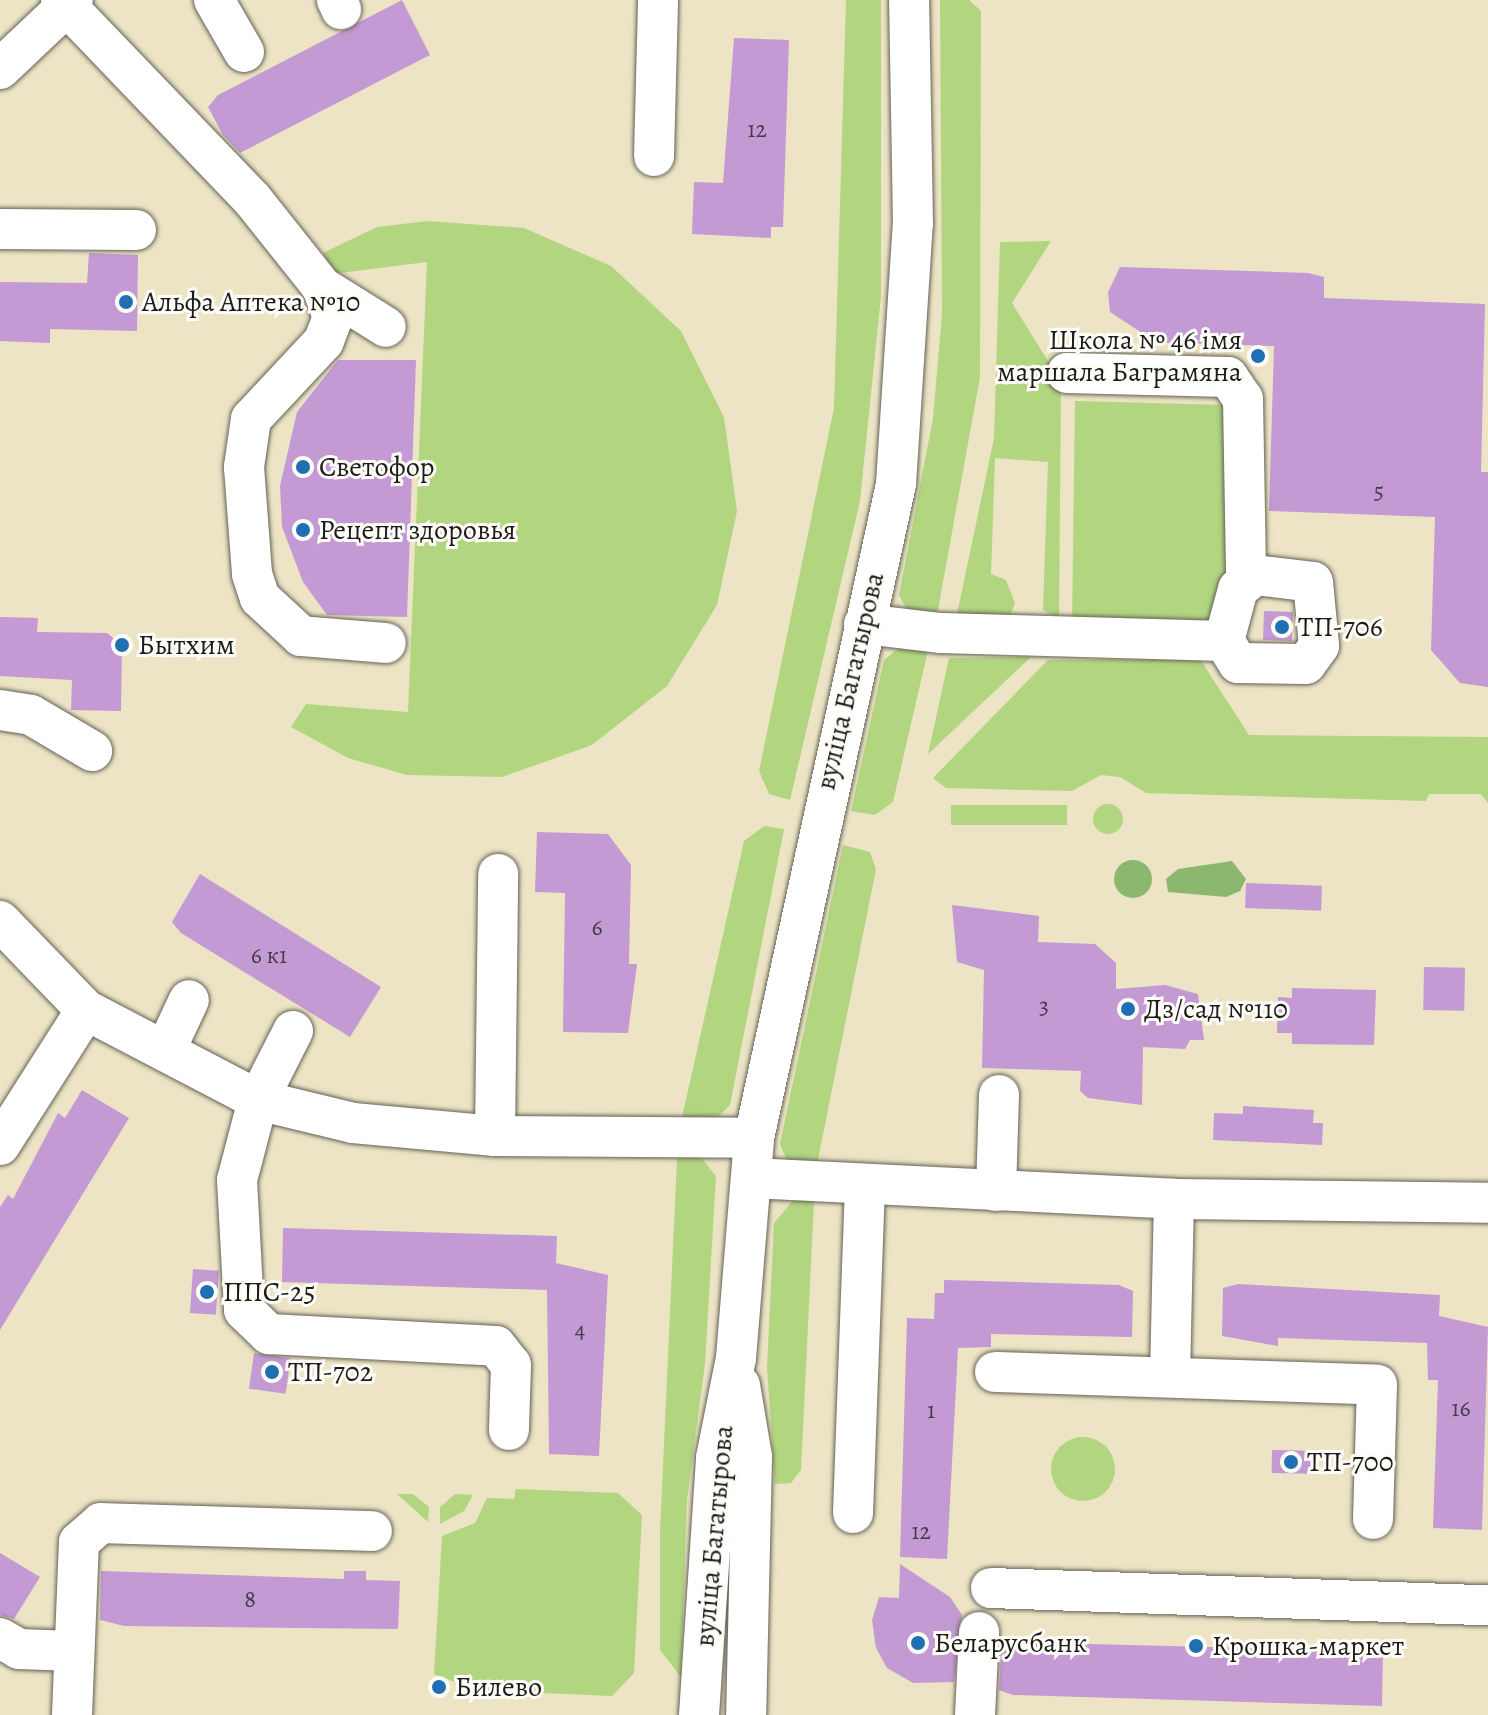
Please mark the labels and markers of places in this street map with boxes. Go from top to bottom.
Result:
place label: Альфа Аптека №10 [142,285,360,319]
marker: Альфа Аптека №10 [117,293,135,311]
place label: Школа № 46 імя маршала Баграмяна [997,323,1242,389]
marker: Школа № 46 імя маршала Баграмяна [1249,347,1267,365]
place label: Светофор [319,450,435,484]
marker: Светофор [294,458,312,476]
place label: Рецепт здоровья [319,513,516,547]
marker: Рецепт здоровья [294,521,312,539]
place label: ТП-706 [1298,610,1383,644]
marker: ТП-706 [1273,618,1291,636]
place label: Бытхим [138,628,235,662]
marker: Бытхим [113,636,131,654]
place label: Дз/сад №110 [1144,992,1288,1026]
marker: Дз/сад №110 [1119,1000,1137,1018]
place label: ППС-25 [223,1275,315,1309]
marker: ППС-25 [198,1283,216,1301]
place label: ТП-702 [288,1355,373,1389]
marker: ТП-702 [263,1363,281,1381]
place label: ТП-700 [1307,1445,1394,1479]
marker: ТП-700 [1282,1453,1300,1471]
place label: Беларусбанк [934,1626,1087,1660]
place label: Крошка-маркет [1212,1629,1404,1663]
marker: Беларусбанк [909,1634,927,1652]
marker: Крошка-маркет [1187,1637,1205,1655]
place label: Билево [455,1670,542,1704]
marker: Билево [430,1678,448,1696]

